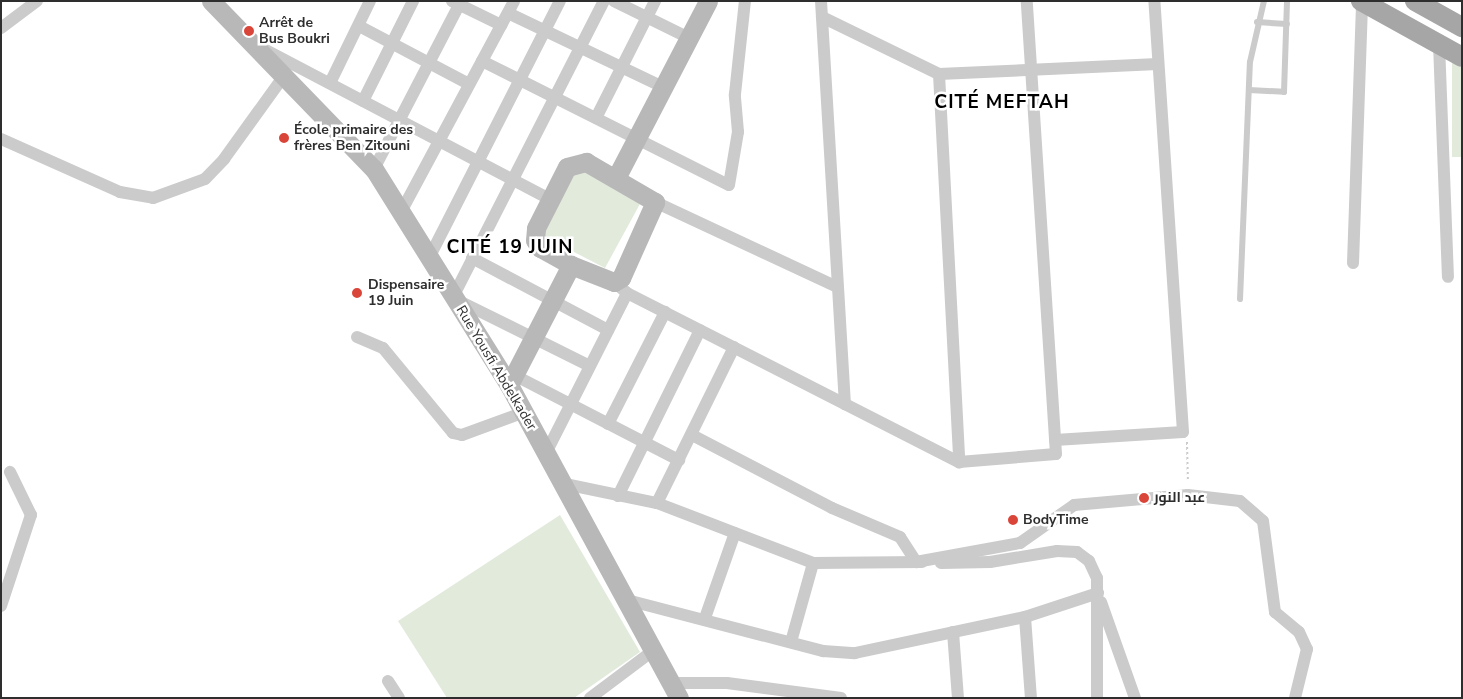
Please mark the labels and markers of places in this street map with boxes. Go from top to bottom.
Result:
place label: Arrêt de Bus Boukri [259,15,330,48]
marker: Arrêt de Bus Boukri [243,25,255,37]
place label: École primaire des frères Ben Zitouni [294,122,413,154]
marker: École primaire des frères Ben Zitouni [278,132,290,144]
place label: Dispensaire 19 Juin [368,277,444,310]
marker: Dispensaire 19 Juin [350,286,364,300]
place label: عبد النور [1154,490,1205,506]
marker: عبد النور [1138,492,1150,504]
place label: BodyTime [1023,512,1089,528]
marker: BodyTime [1007,514,1019,526]

